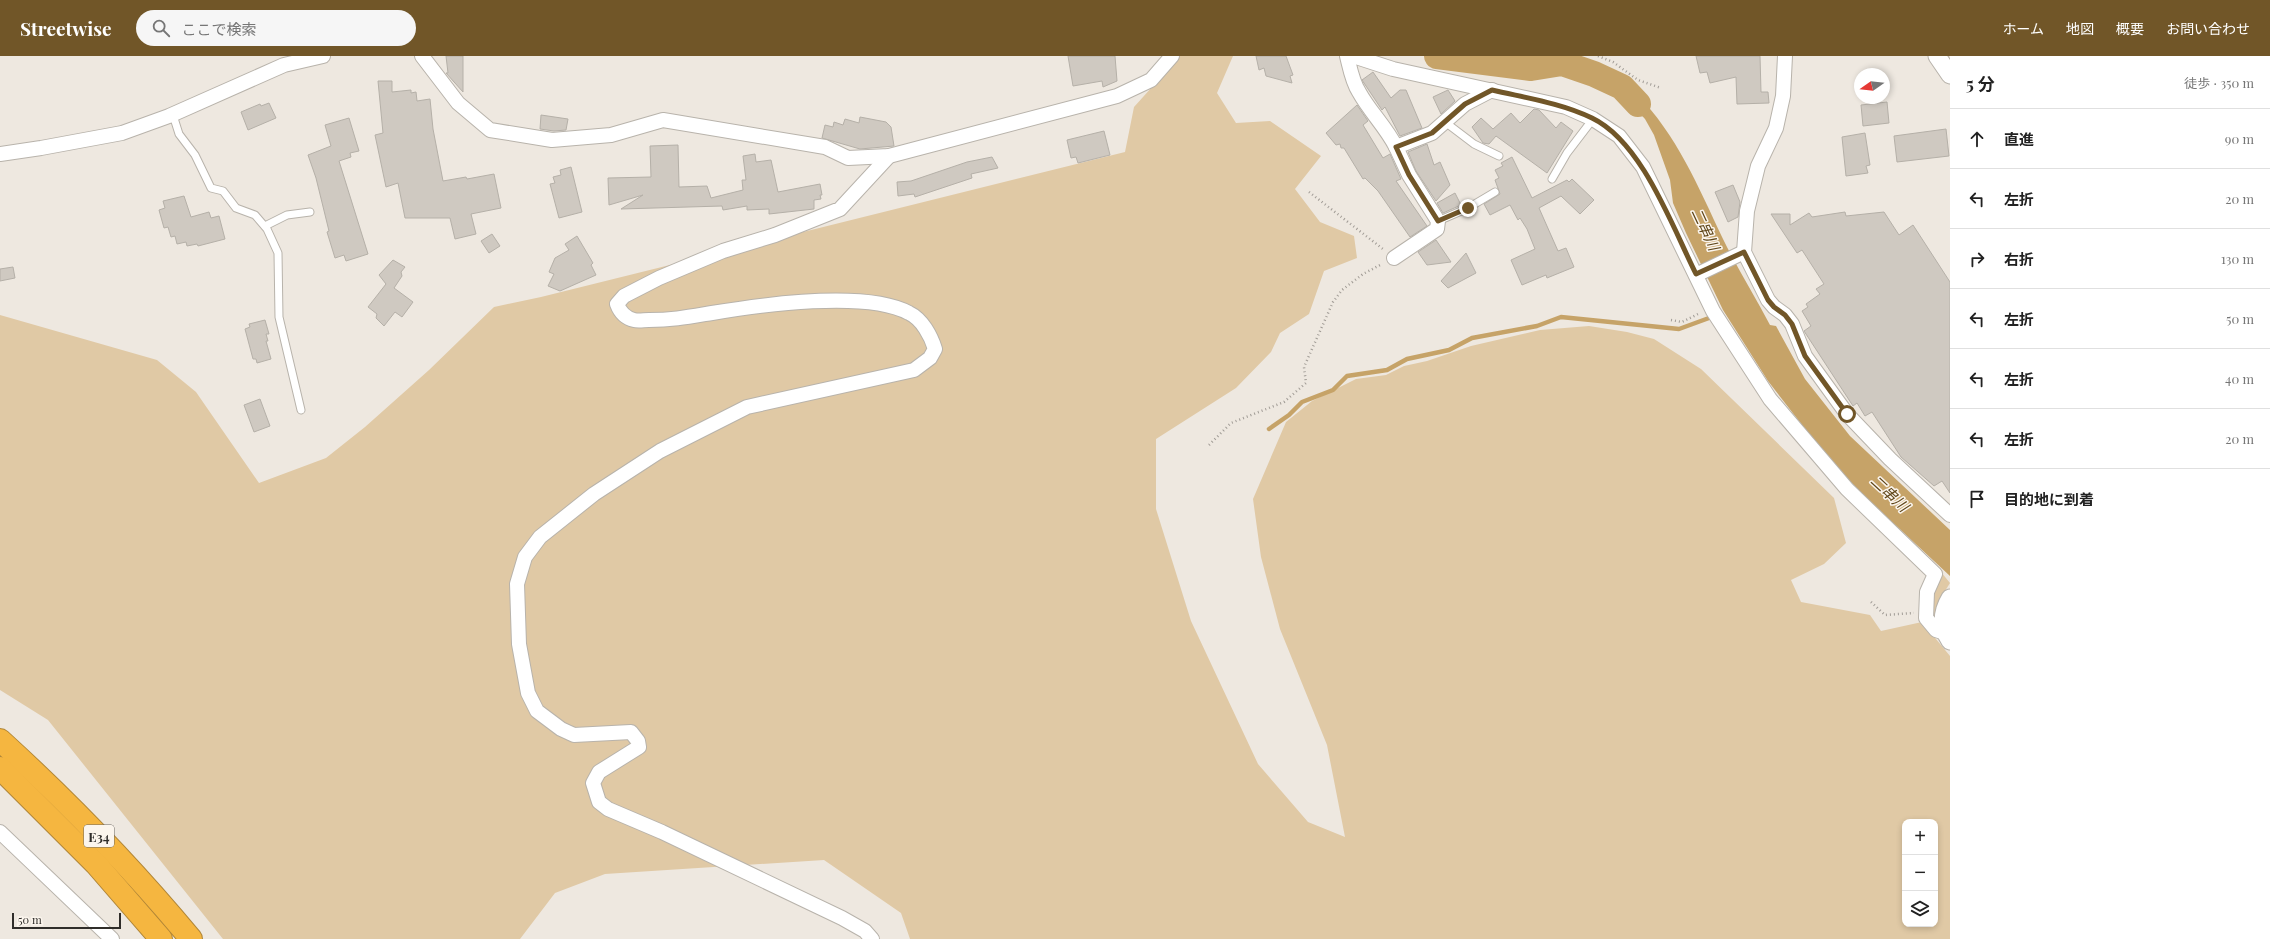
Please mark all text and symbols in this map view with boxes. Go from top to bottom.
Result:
search box [136,10,416,46]
text: Streetwise [20,15,112,41]
icon: search [150,17,172,39]
text: ここで検索 [182,19,257,39]
text: ホーム [2002,19,2044,38]
text: 地図 [2066,19,2094,38]
text: 概要 [2116,19,2144,38]
text: お問い合わせ [2166,19,2250,38]
north arrow [1854,68,1890,104]
text: 5 分 [1966,72,1995,94]
text: 徒歩 · 350 m [2184,74,2254,91]
icon: ahead [1966,128,1988,150]
text: 直進 [2004,129,2034,149]
text: 90 m [2225,130,2254,147]
icon: left [1966,188,1988,210]
text: 左折 [2004,189,2034,209]
text: 20 m [2225,190,2254,207]
route end [1459,199,1477,217]
water label: 二串川 [1687,204,1725,255]
icon: right [1966,248,1988,270]
text: 右折 [2004,249,2034,269]
text: 130 m [2221,250,2254,267]
icon: left [1966,308,1988,330]
text: 左折 [2004,309,2034,329]
text: 50 m [2226,310,2254,327]
icon: left [1966,368,1988,390]
text: 左折 [2004,369,2034,389]
text: 40 m [2225,370,2254,387]
route start [1838,405,1856,423]
icon: left [1966,428,1988,450]
text: 左折 [2004,429,2034,449]
text: 20 m [2225,430,2254,447]
water label: 二串川 [1867,470,1915,517]
icon: arrive [1966,488,1988,510]
text: 目的地に到着 [2004,489,2094,509]
map controls [1902,819,1938,927]
button: + [1902,819,1938,855]
road number: E34 [84,825,114,847]
button: − [1902,855,1938,891]
button: layers [1902,891,1938,927]
scale bar [12,911,121,930]
text: 50 m [18,912,42,927]

